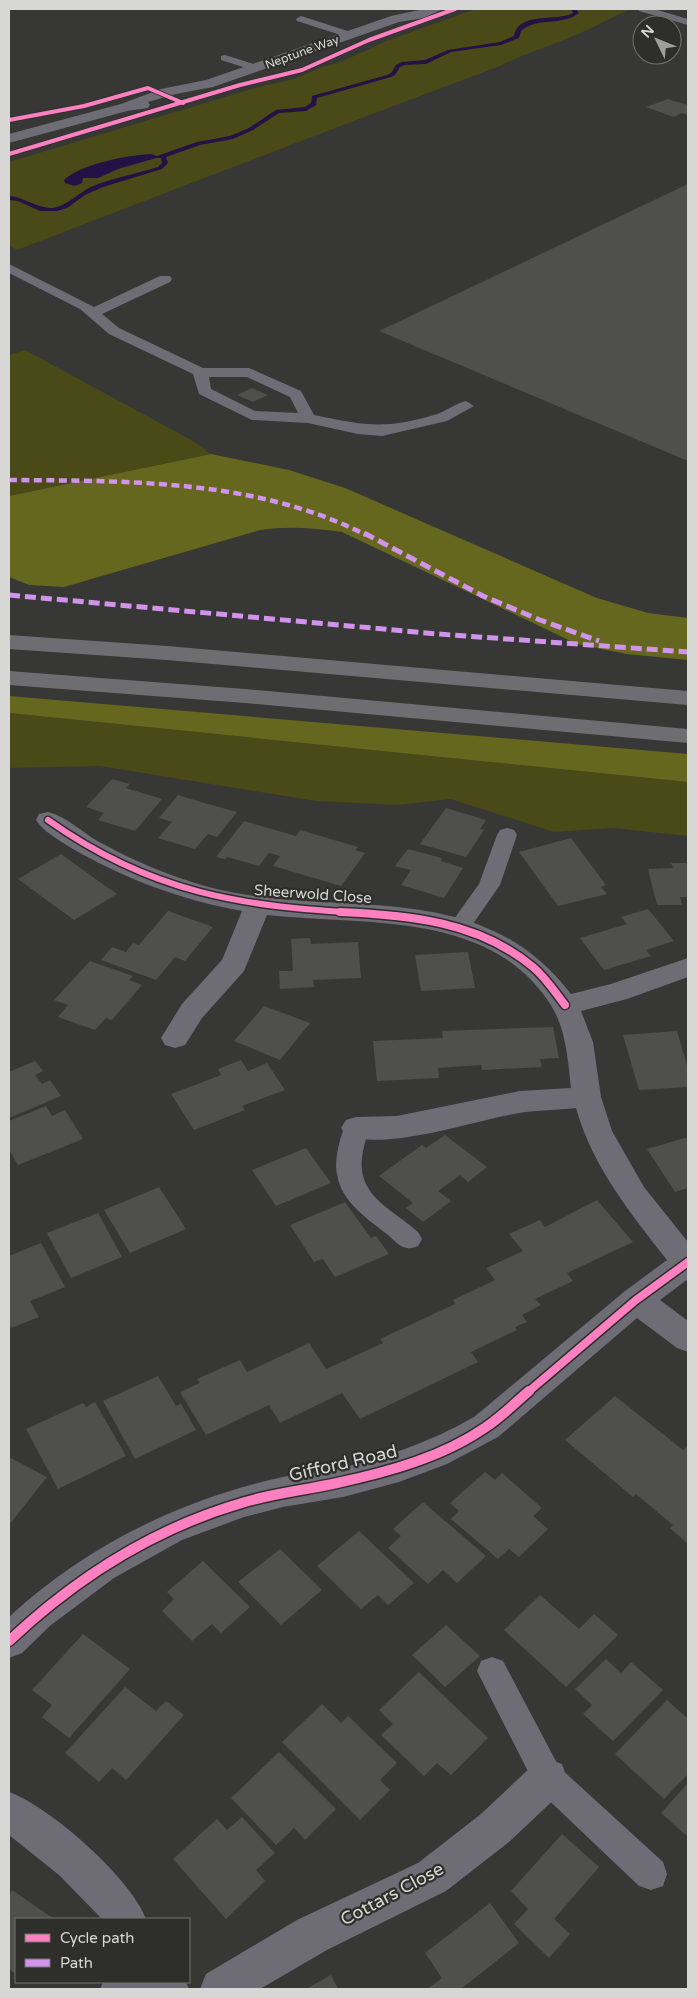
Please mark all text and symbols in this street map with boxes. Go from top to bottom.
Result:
north arrow [632,15,682,65]
text: N [638,22,658,41]
street label: Neptune Way [263,32,341,72]
street label: Sheerwold Close [254,881,372,907]
street label: Gifford Road [287,1440,399,1486]
street label: Cottars Close [337,1858,447,1930]
legend [15,1918,190,1983]
text: Cycle path [60,1929,134,1947]
text: Path [60,1954,93,1972]

